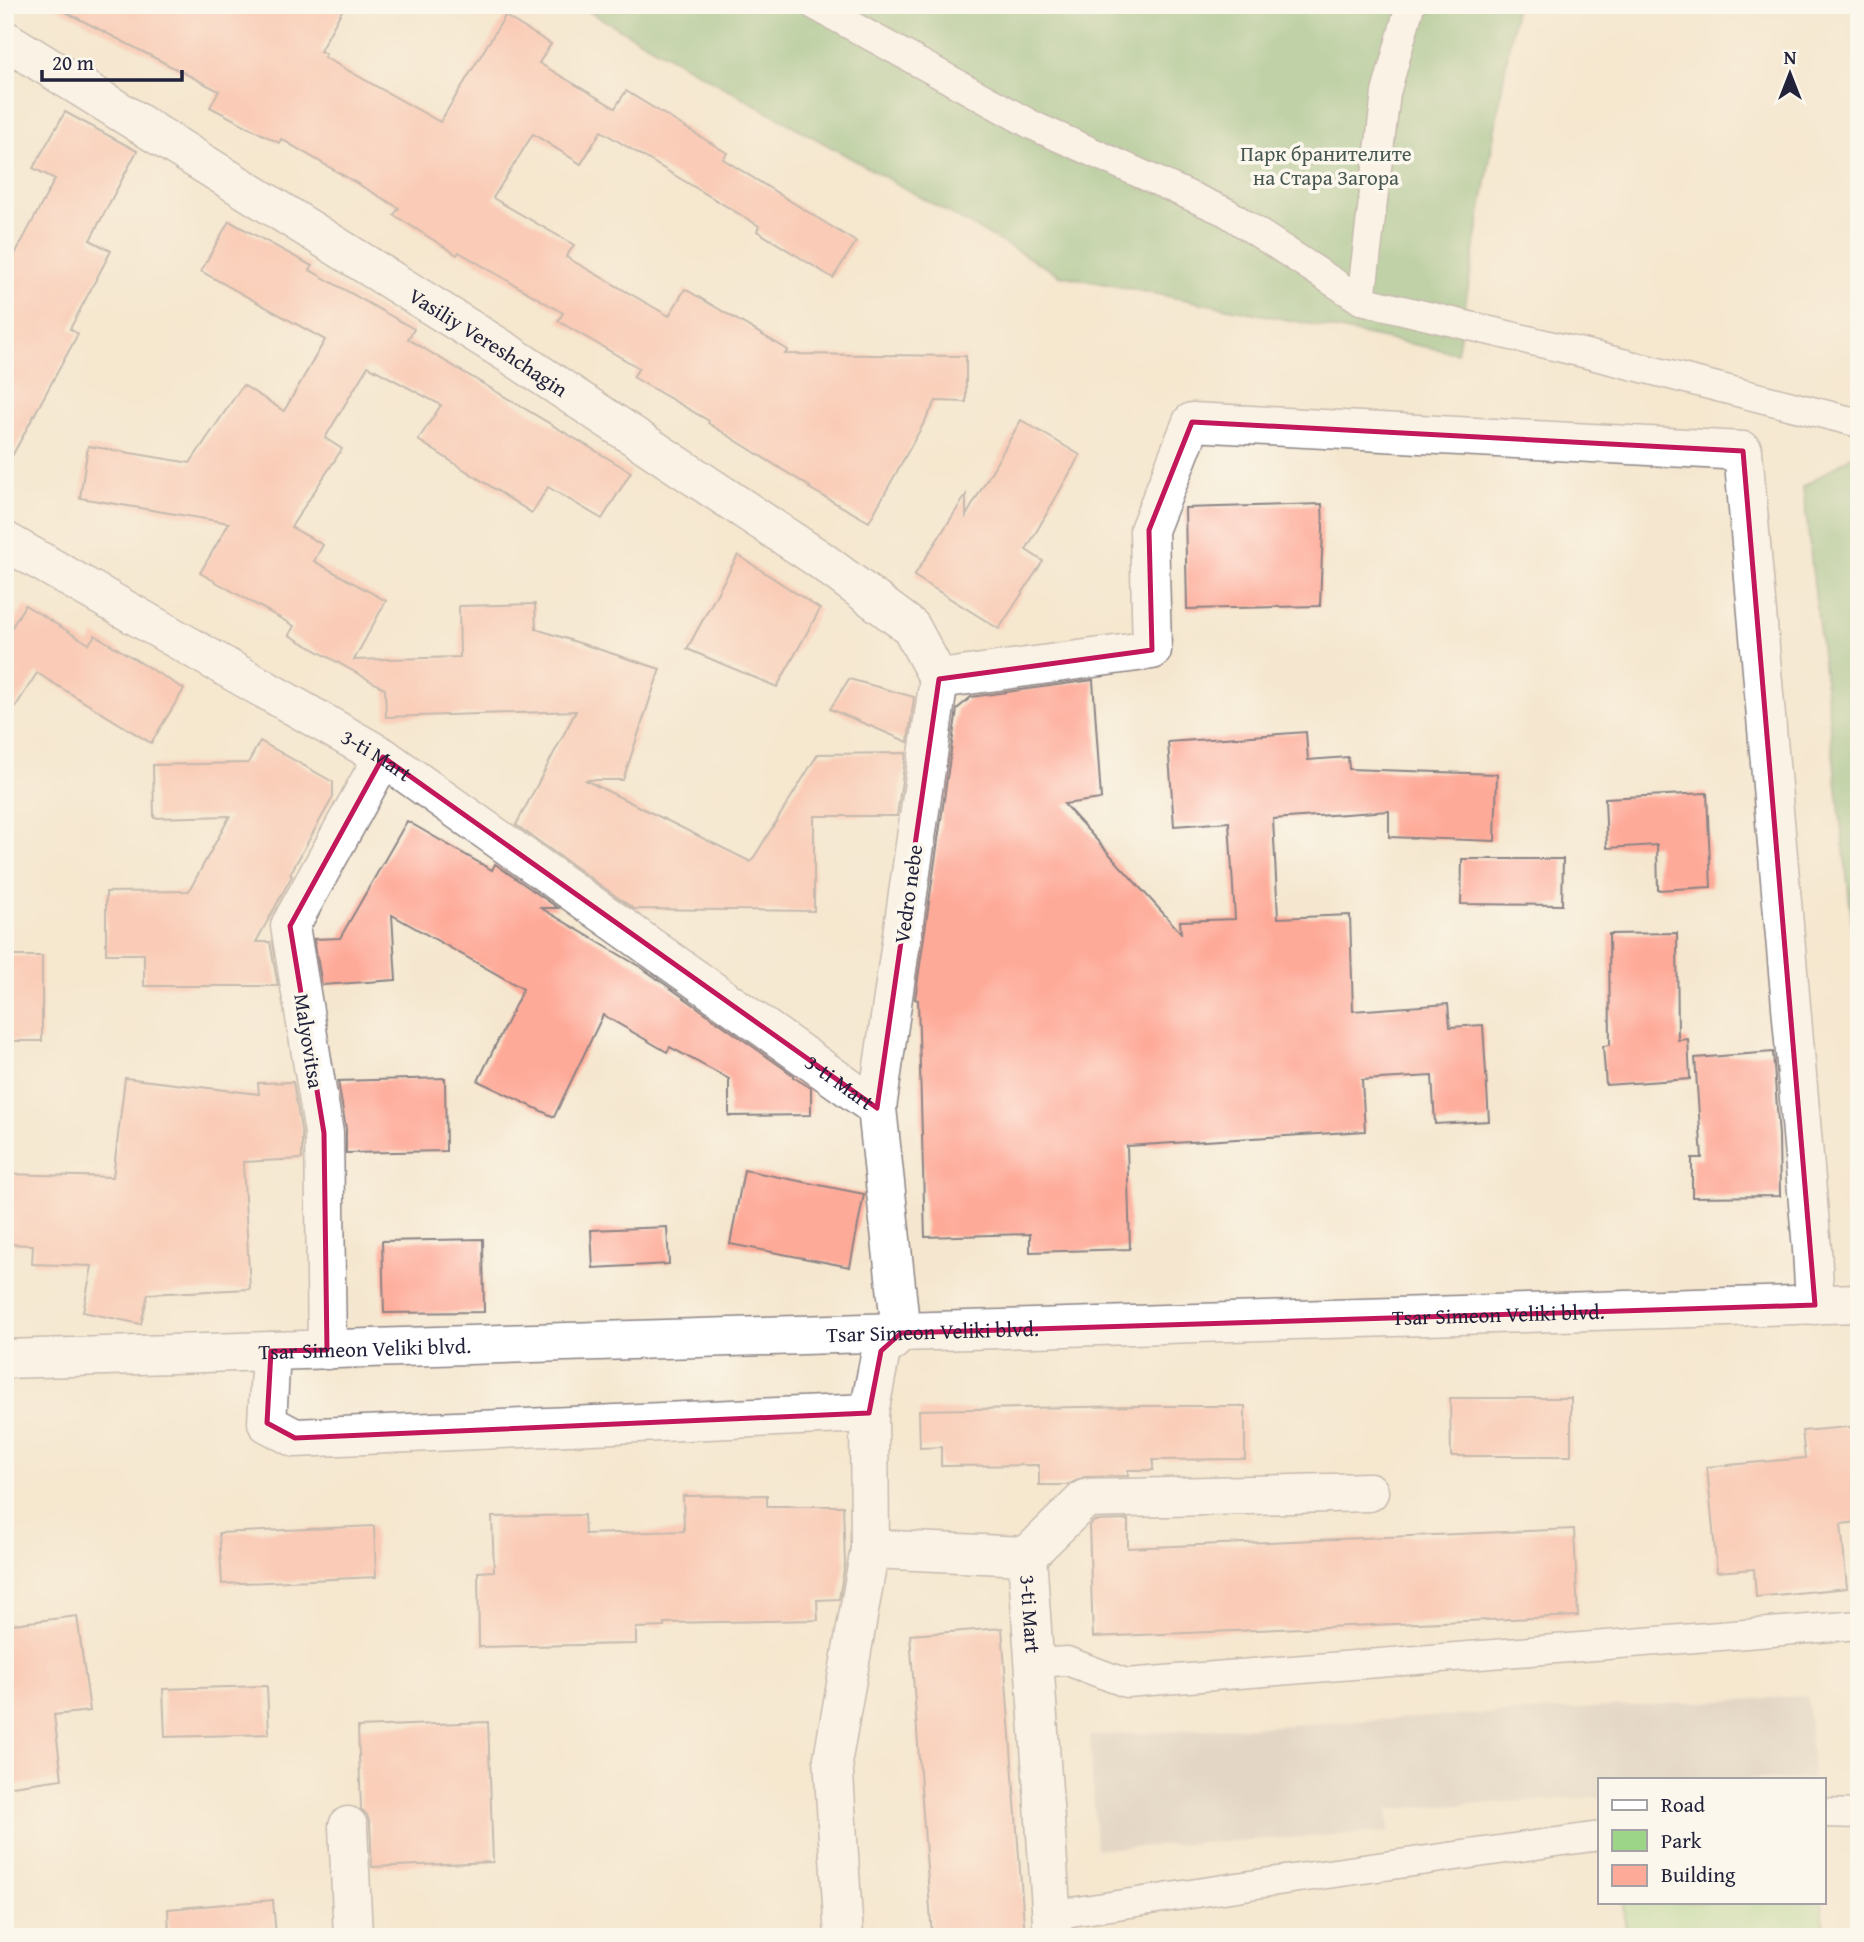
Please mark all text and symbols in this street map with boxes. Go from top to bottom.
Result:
scale bar [42,38,182,82]
north arrow [1756,38,1826,108]
text: N [1784,43,1797,71]
text: 20 m [52,47,94,78]
park label: Парк бранителите на Стара Загора [1240,138,1412,193]
street label: Vasiliy Vereshchagin [403,280,574,404]
street label: 3-ti Mart [336,721,419,789]
street label: Vedro nebe [886,842,930,945]
street label: Malyovitsa [286,991,332,1091]
street label: 3-ti Mart [799,1046,881,1117]
street label: Tsar Simeon Veliki blvd. [1392,1295,1605,1333]
street label: Tsar Simeon Veliki blvd. [826,1312,1039,1350]
street label: Tsar Simeon Veliki blvd. [258,1329,472,1367]
street label: 3-ti Mart [1013,1574,1049,1655]
legend [1598,1778,1826,1904]
text: Road [1661,1789,1706,1820]
text: Park [1661,1825,1702,1856]
text: Building [1661,1859,1736,1890]

